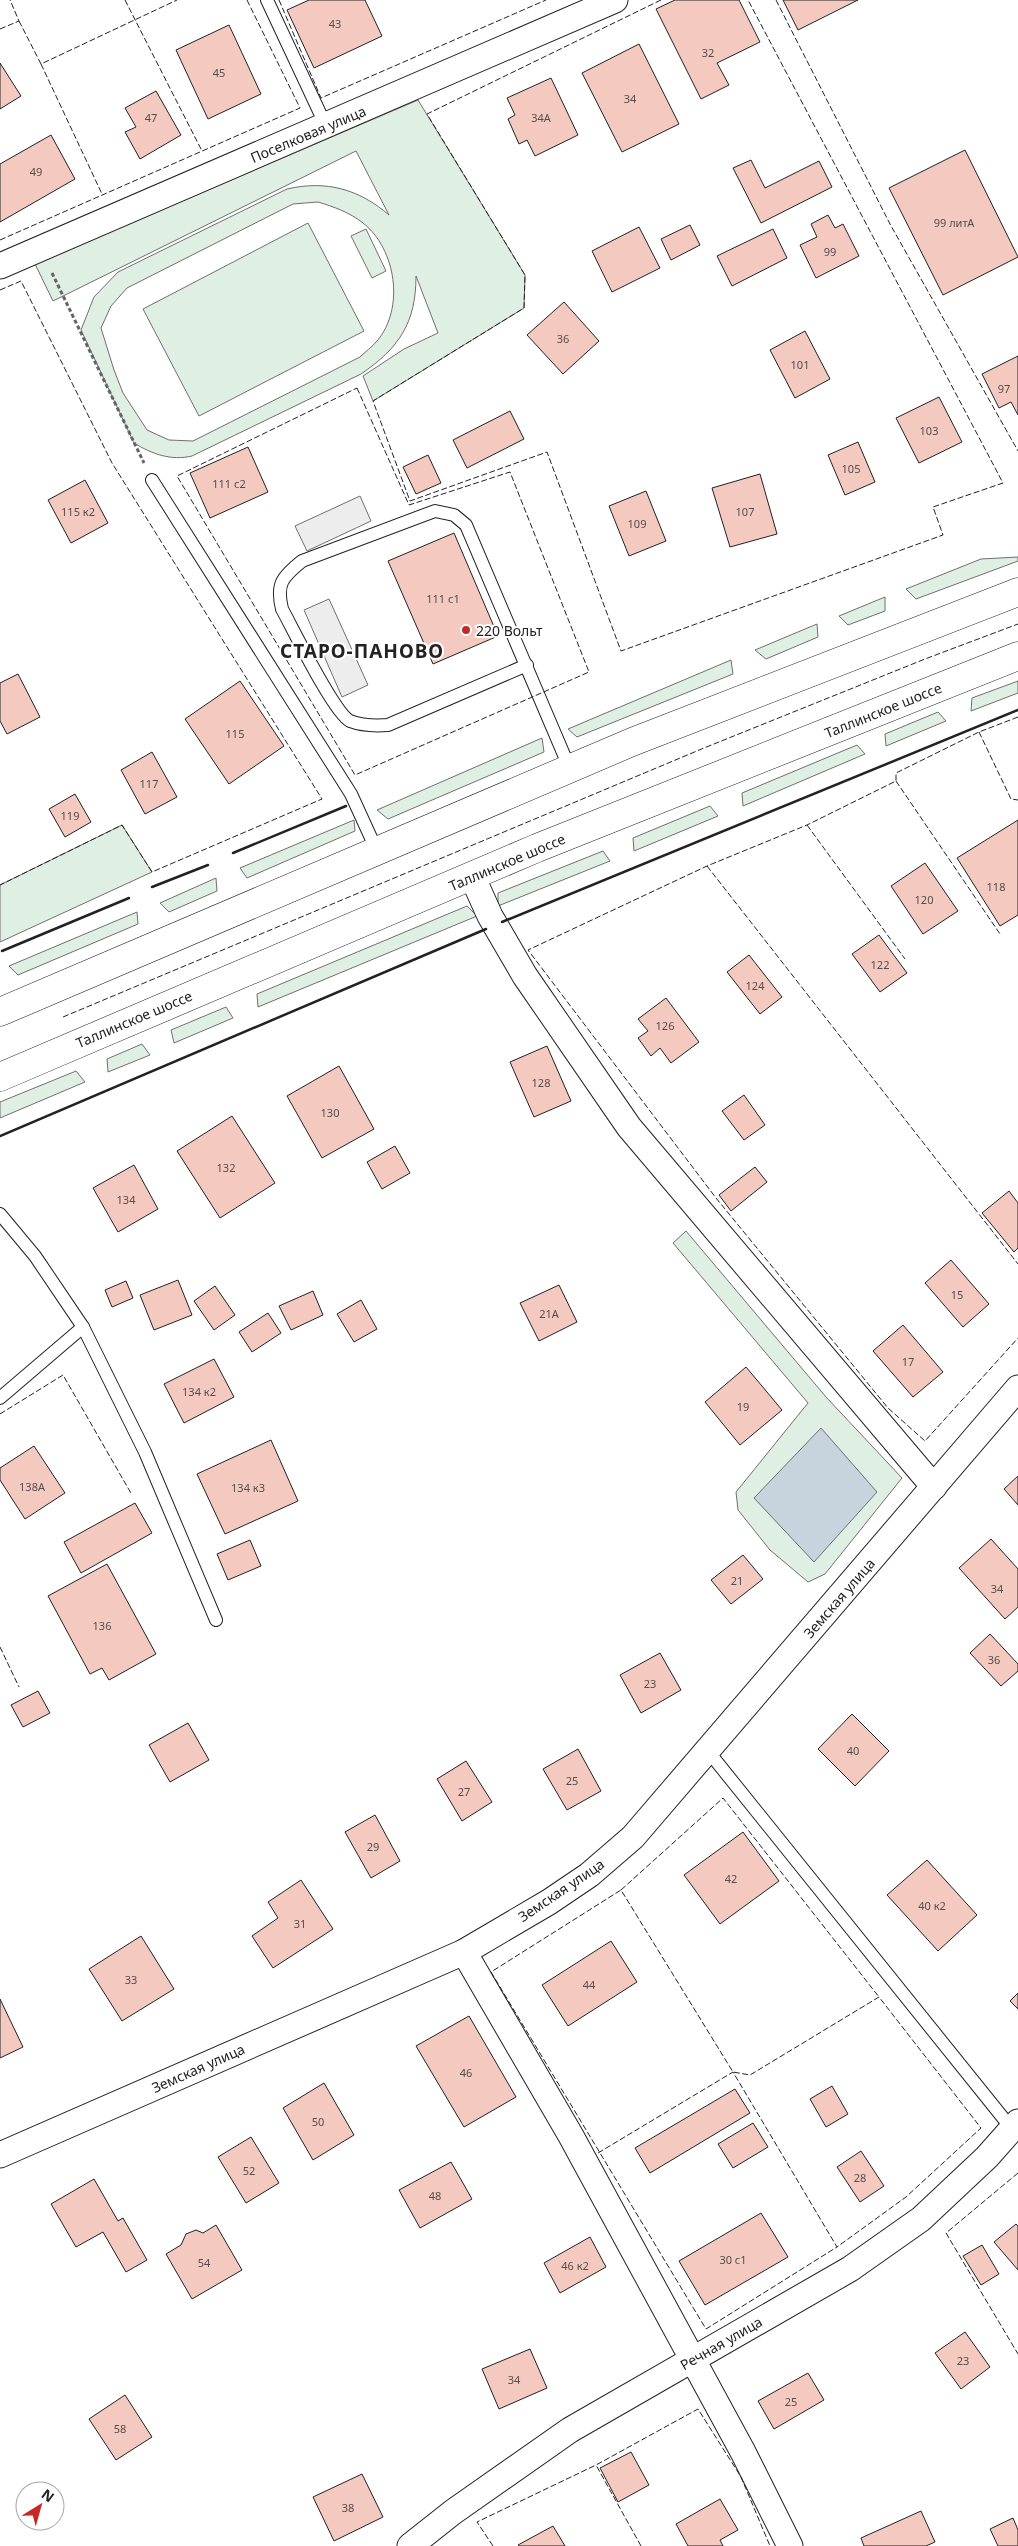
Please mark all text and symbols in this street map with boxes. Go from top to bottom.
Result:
house number: 43 [329,16,341,31]
house number: 32 [702,45,714,60]
house number: 45 [213,65,225,80]
house number: 34 [624,91,637,106]
street label: Поселковая улица [247,101,369,167]
house number: 47 [145,110,157,125]
house number: 34А [531,110,552,125]
house number: 49 [30,164,42,179]
house number: 99 литА [934,215,975,230]
house number: 99 [824,244,836,259]
house number: 36 [557,331,569,346]
house number: 101 [791,357,809,372]
house number: 97 [998,381,1010,396]
house number: 103 [920,423,938,438]
house number: 105 [842,461,860,476]
house number: 111 с2 [212,476,246,491]
house number: 115 к2 [61,504,95,519]
house number: 107 [736,504,754,519]
house number: 109 [628,516,646,531]
house number: 111 с1 [426,591,460,606]
place label: 220 Вольт [476,621,543,640]
marker: 220 Вольт [460,624,472,636]
district label: СТАРО-ПАНОВО [280,638,444,664]
street label: Таллинское шоссе [822,678,945,742]
house number: 115 [226,726,244,741]
house number: 117 [140,776,158,791]
house number: 119 [61,808,79,823]
street label: Таллинское шоссе [446,829,568,895]
house number: 118 [987,879,1005,894]
house number: 120 [915,892,933,907]
house number: 122 [871,957,889,972]
house number: 124 [746,978,765,993]
street label: Таллинское шоссе [73,986,195,1052]
house number: 126 [656,1018,674,1033]
house number: 128 [532,1075,550,1090]
house number: 130 [321,1105,339,1120]
house number: 132 [217,1160,235,1175]
house number: 134 [117,1192,136,1207]
house number: 15 [951,1287,963,1302]
house number: 21А [539,1306,560,1321]
house number: 17 [902,1354,914,1369]
house number: 134 к2 [182,1384,216,1399]
house number: 19 [737,1399,749,1414]
house number: 138А [19,1479,46,1494]
house number: 134 к3 [231,1480,265,1495]
street label: Земская улица [799,1554,879,1642]
house number: 21 [731,1573,743,1588]
house number: 34 [991,1581,1004,1596]
house number: 136 [93,1618,111,1633]
house number: 36 [988,1652,1000,1667]
house number: 23 [644,1676,656,1691]
house number: 40 [847,1743,859,1758]
house number: 25 [566,1773,578,1788]
house number: 27 [458,1784,470,1799]
house number: 29 [367,1839,379,1854]
street label: Земская улица [514,1854,608,1926]
house number: 42 [725,1871,737,1886]
house number: 40 к2 [918,1898,946,1913]
house number: 31 [294,1916,306,1931]
house number: 33 [125,1972,137,1987]
house number: 44 [583,1977,596,1992]
street label: Земская улица [149,2039,247,2097]
house number: 46 [460,2065,472,2080]
house number: 50 [312,2114,324,2129]
house number: 52 [243,2163,255,2178]
house number: 28 [854,2170,866,2185]
house number: 48 [429,2188,441,2203]
house number: 30 с1 [719,2252,747,2267]
house number: 54 [198,2255,211,2270]
house number: 46 к2 [561,2258,589,2273]
street label: Речная улица [676,2312,766,2374]
house number: 23 [957,2353,969,2368]
house number: 34 [508,2372,521,2387]
house number: 25 [785,2394,797,2409]
house number: 58 [114,2421,126,2436]
north arrow [15,2481,65,2531]
text: N [38,2484,58,2506]
house number: 38 [342,2500,354,2515]

